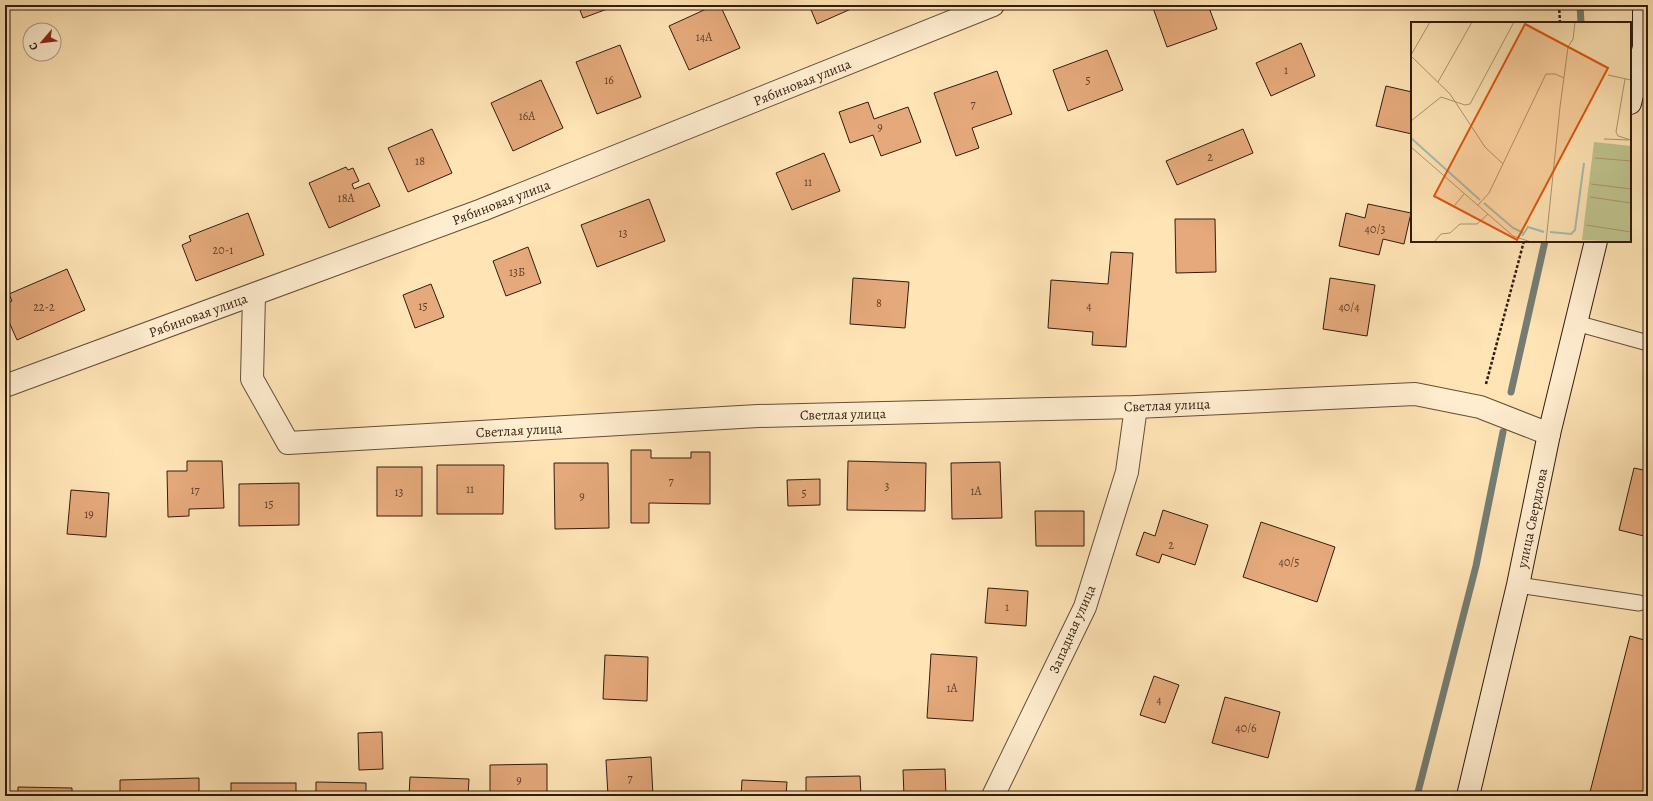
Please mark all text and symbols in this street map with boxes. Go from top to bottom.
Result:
north arrow [22,22,62,62]
inset map [1411,22,1631,242]
house number: 14А [696,29,713,45]
text: С [25,40,42,53]
street label: Рябиновая улица [751,54,854,111]
house number: 1 [1284,62,1288,78]
house number: 16 [604,72,614,88]
house number: 5 [1085,72,1091,88]
house number: 7 [970,96,976,112]
house number: 16А [519,108,536,124]
house number: 9 [877,119,883,135]
house number: 2 [1207,149,1213,165]
house number: 18 [415,153,425,169]
house number: 11 [804,174,812,190]
street label: Рябиновая улица [449,175,553,230]
house number: 18А [338,190,355,206]
house number: 40/3 [1365,221,1385,237]
house number: 13 [618,225,628,241]
house number: 20-1 [213,242,233,258]
house number: 13Б [509,264,525,280]
street label: Рябиновая улица [146,289,251,342]
house number: 8 [876,295,882,311]
house number: 15 [418,298,428,314]
house number: 4 [1086,298,1092,314]
house number: 22-2 [33,299,55,315]
house number: 40/4 [1338,299,1360,315]
street label: Светлая улица [1124,394,1211,417]
street label: Светлая улица [800,404,887,425]
street label: Светлая улица [475,419,563,442]
street label: улица Свердлова [1512,466,1552,571]
house number: 7 [668,473,674,489]
house number: 3 [885,478,890,494]
house number: 11 [466,481,474,497]
house number: 17 [190,482,201,498]
house number: 1А [970,483,983,499]
house number: 13 [394,484,404,500]
house number: 5 [801,485,807,501]
house number: 9 [579,488,585,504]
house number: 15 [264,496,274,512]
house number: 19 [84,506,94,522]
house number: 2 [1168,537,1174,553]
house number: 40/5 [1279,554,1299,570]
street label: Западная улица [1044,581,1101,676]
house number: 1 [1005,599,1009,615]
house number: 1А [946,680,959,696]
house number: 4 [1156,692,1162,708]
house number: 40/6 [1235,720,1257,736]
house number: 7 [627,770,633,786]
house number: 9 [516,772,522,788]

